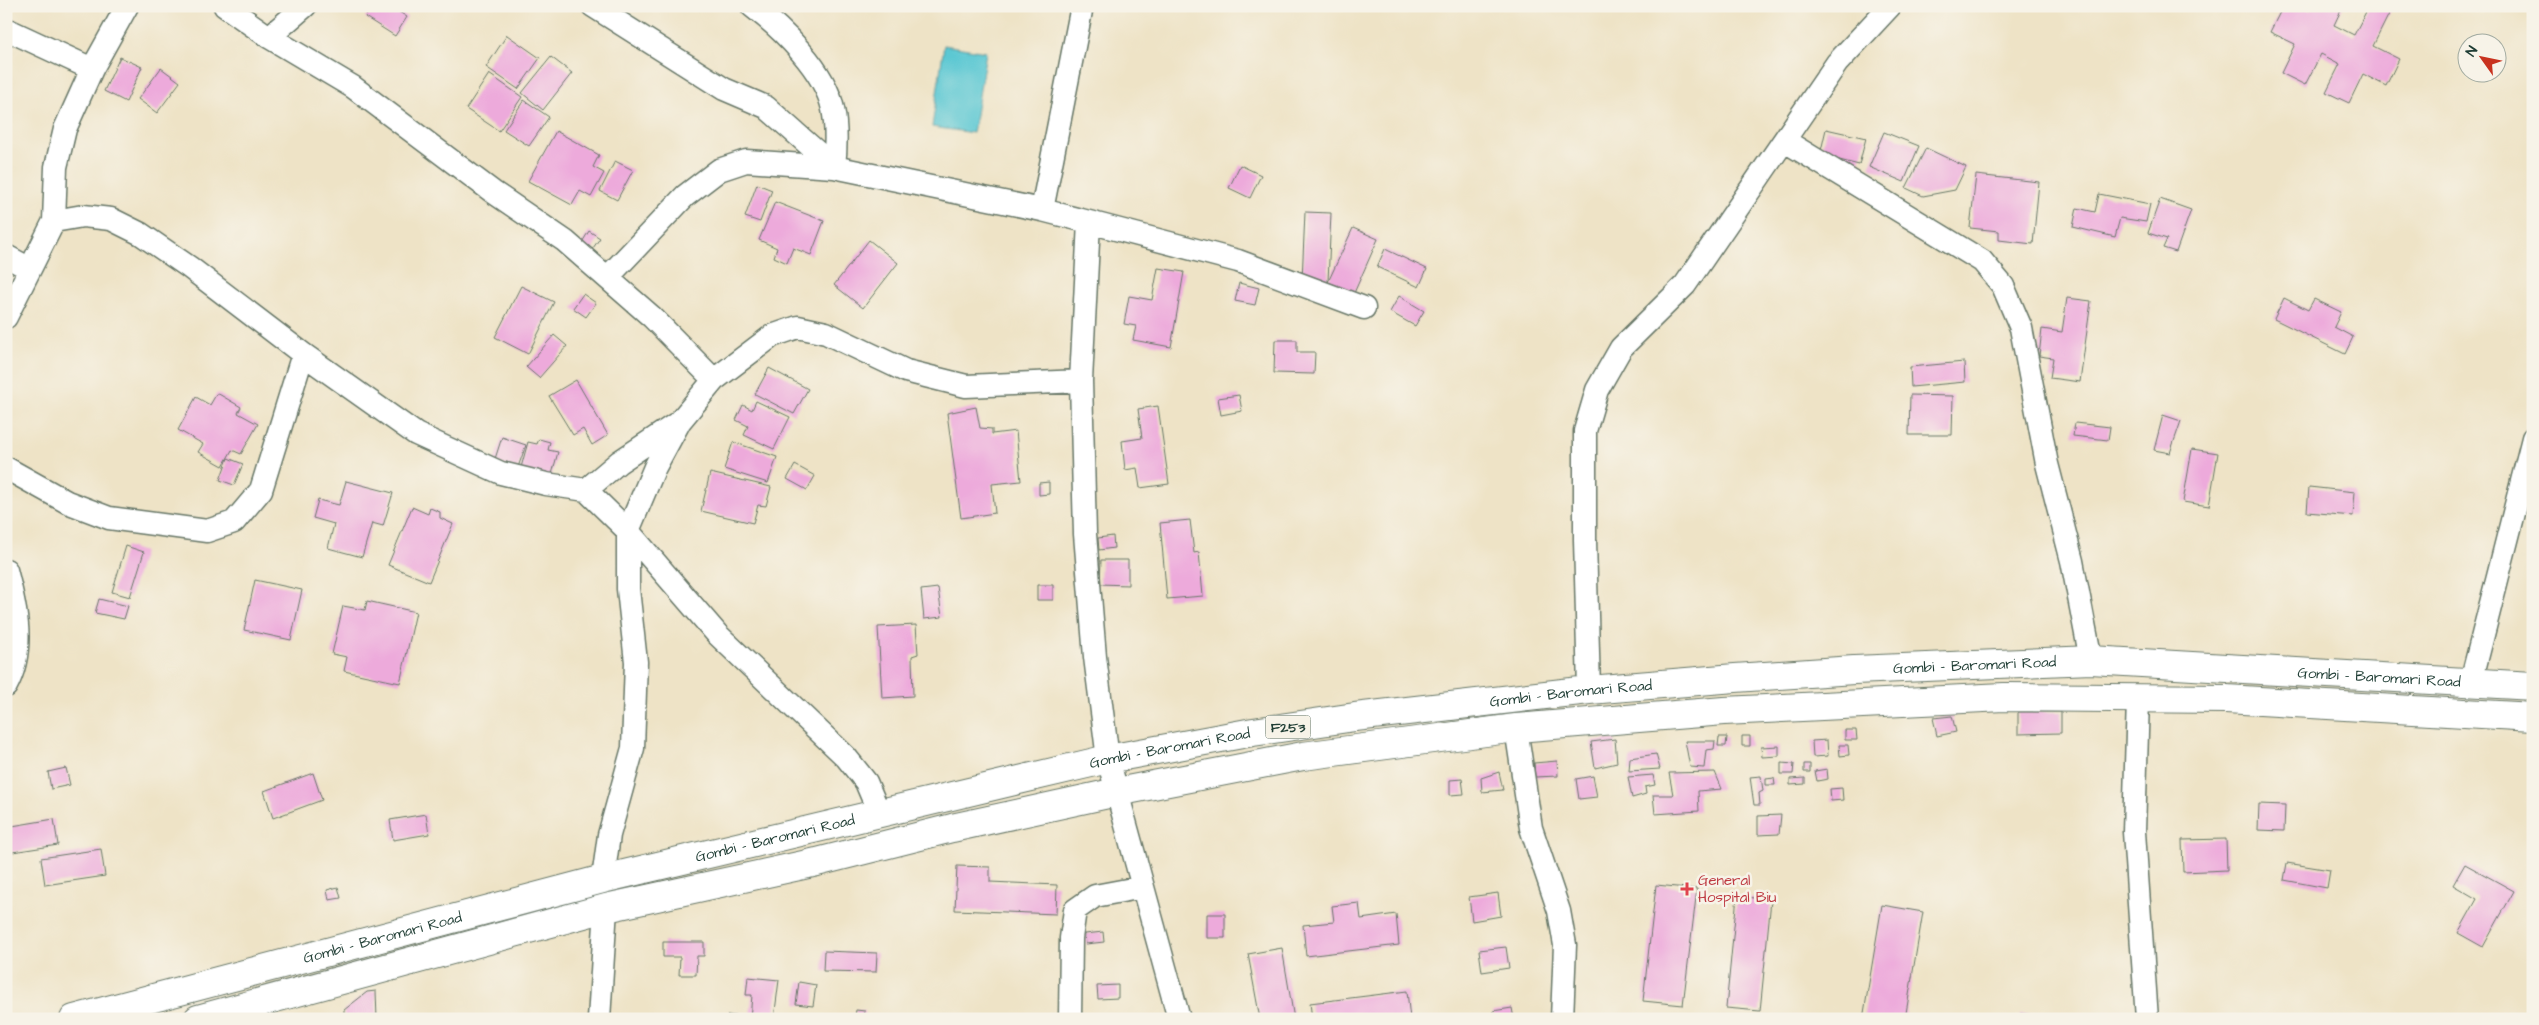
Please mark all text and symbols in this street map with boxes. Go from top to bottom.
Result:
north arrow [2456,32,2506,82]
text: N [2461,42,2483,61]
street label: Gombi - Baromari Road [1893,651,2057,679]
street label: Gombi - Baromari Road [2297,662,2462,693]
street label: Gombi - Baromari Road [1488,675,1653,712]
road number: F253 [1266,716,1310,739]
street label: Gombi - Baromari Road [1087,723,1252,774]
street label: Gombi - Baromari Road [693,809,857,868]
place label: General Hospital Biu [1698,870,1777,908]
marker: General Hospital Biu [1680,882,1694,896]
street label: Gombi - Baromari Road [301,907,464,969]

